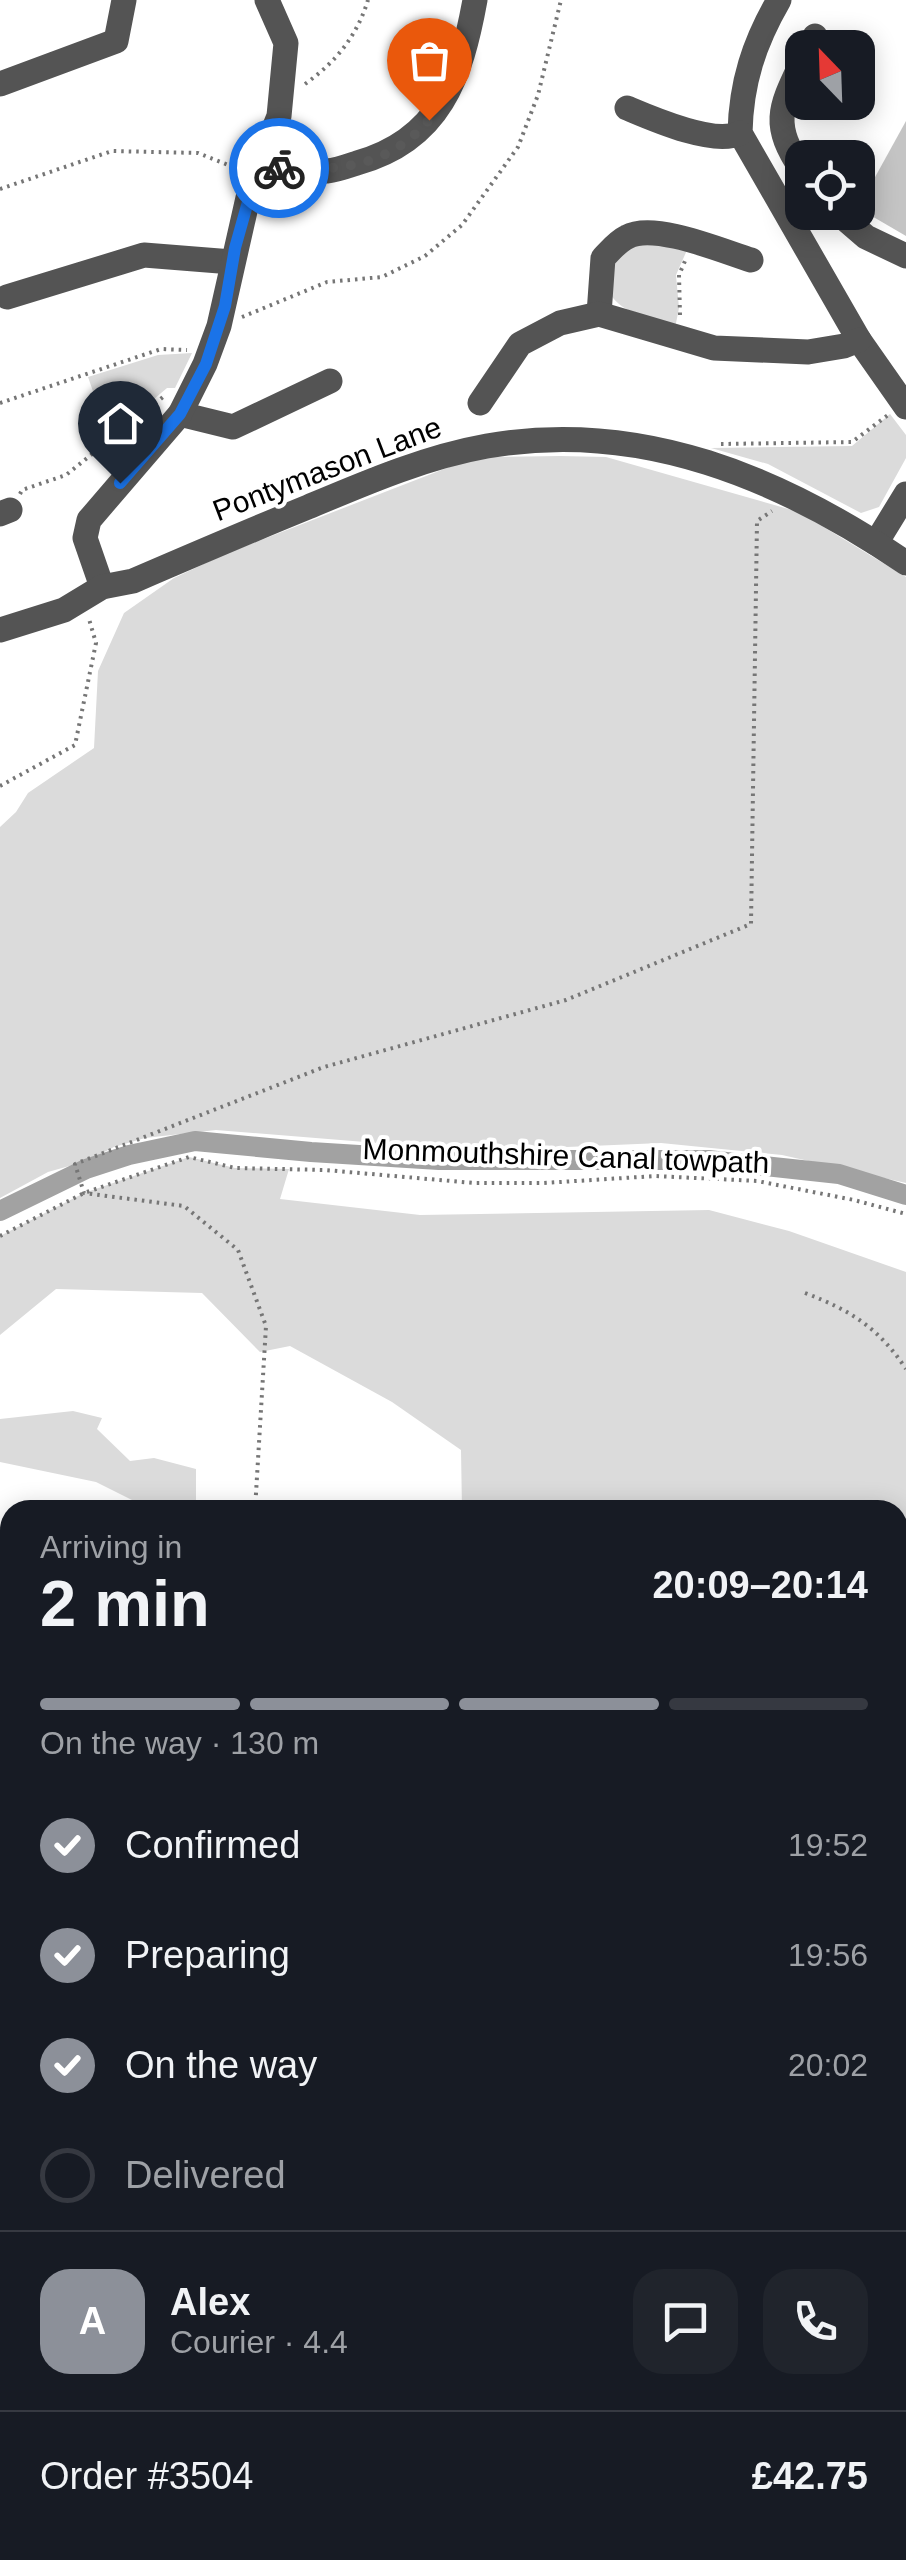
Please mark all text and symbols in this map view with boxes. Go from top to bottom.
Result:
pin [387,18,472,121]
north arrow [785,30,875,120]
map controls [785,30,875,230]
icon: bag [402,33,457,88]
courier [229,118,329,218]
button: locate [785,140,875,230]
icon: bike [252,141,307,196]
pin [78,381,163,484]
icon: home [93,396,148,451]
street label: Pontymason Lane [208,410,446,527]
street label: Monmouthshire Canal towpath [362,1132,770,1179]
text: Arriving in [40,1529,182,1565]
text: 20:09–20:14 [652,1564,868,1606]
text: 2 min [40,1567,210,1640]
text: On the way · 130 m [40,1725,319,1761]
icon: check [40,1818,95,1873]
text: Confirmed [125,1824,300,1866]
text: 19:52 [788,1827,868,1863]
icon: check [40,1928,95,1983]
text: Preparing [125,1934,290,1976]
text: 19:56 [788,1937,868,1973]
icon: check [40,2038,95,2093]
text: On the way [125,2044,317,2086]
text: 20:02 [788,2047,868,2083]
text: Delivered [125,2154,286,2196]
button: chat [633,2269,738,2374]
button: phone [763,2269,868,2374]
text: Alex [170,2281,250,2323]
text: A [79,2300,106,2342]
text: Courier · 4.4 [170,2324,348,2360]
text: Order #3504 [40,2455,253,2497]
text: £42.75 [752,2455,868,2497]

